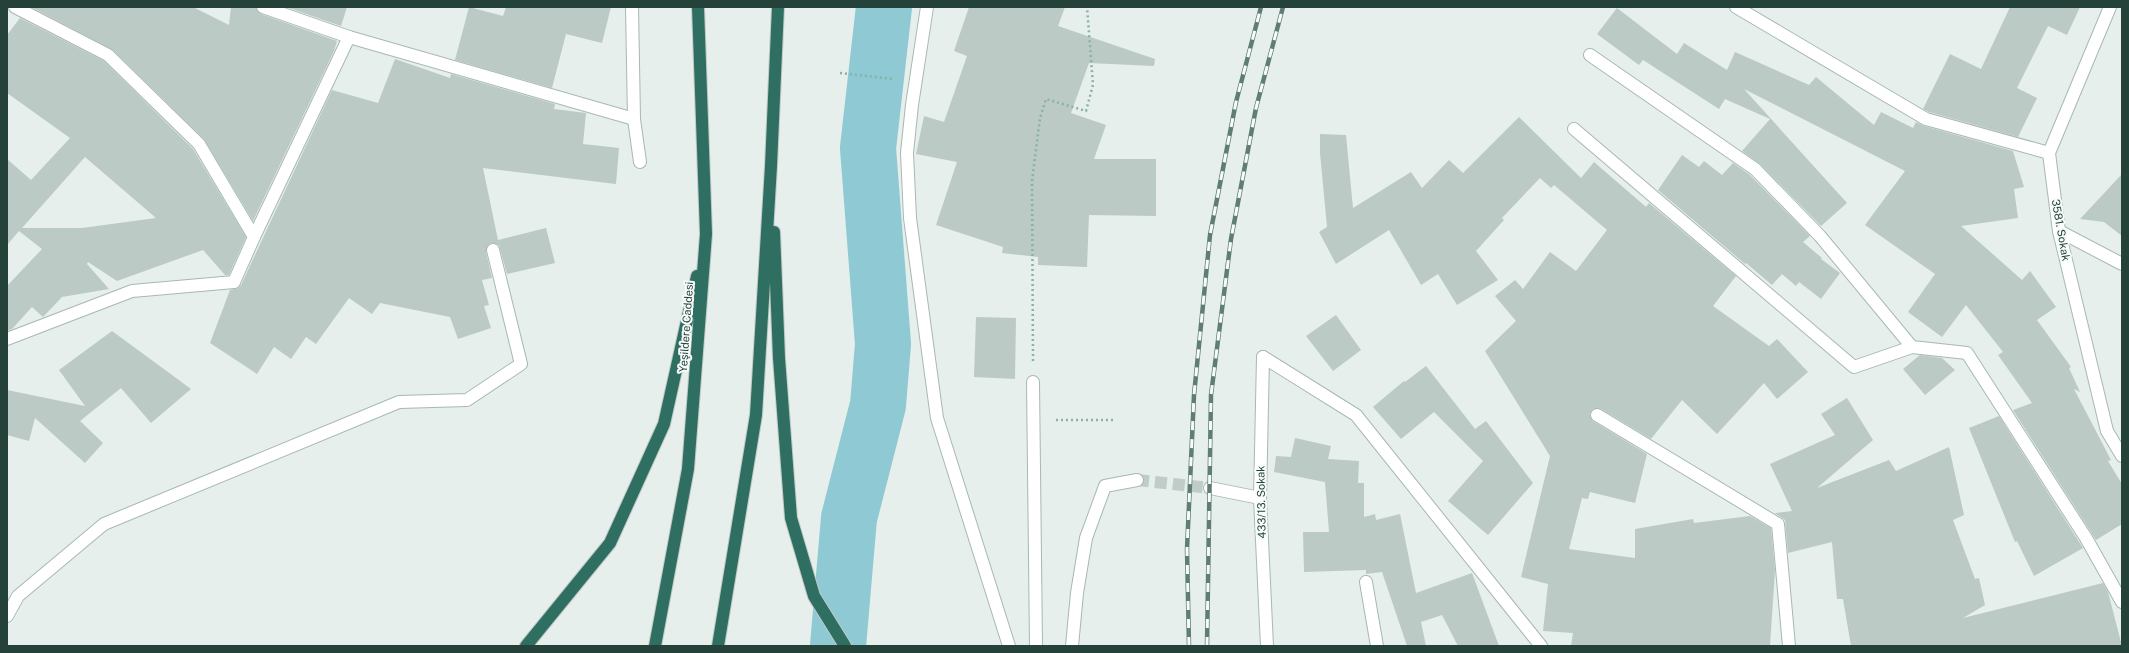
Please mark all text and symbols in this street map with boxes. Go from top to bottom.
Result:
street label: 3581. Sokak [2050,198,2072,262]
street label: Yeşildere Caddesi [677,281,696,373]
street label: 433/13. Sokak [1254,465,1268,539]

